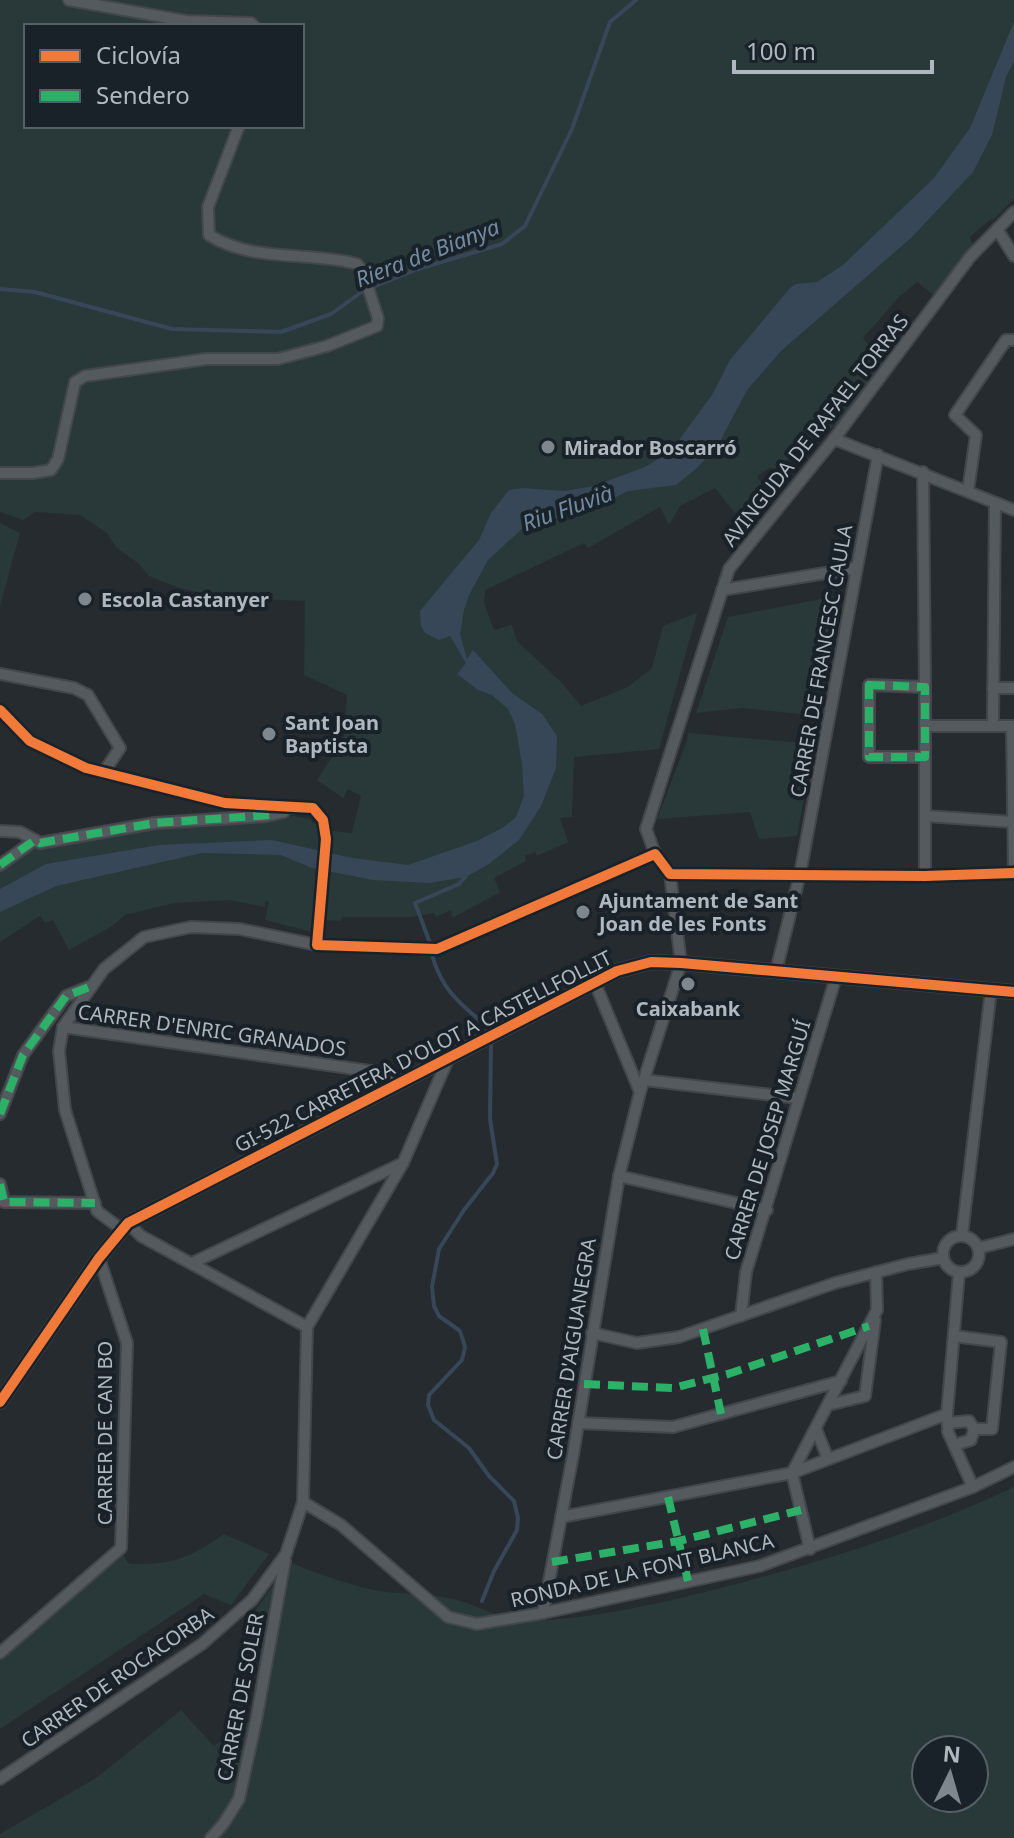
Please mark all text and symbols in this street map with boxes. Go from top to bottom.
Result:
legend [24,24,304,128]
scale bar [734,24,932,74]
text: 100 m [746,34,816,67]
text: Ciclovía [96,38,181,71]
text: Sendero [96,78,190,111]
water label: Riera de Bianya [351,211,504,293]
street label: AVINGUDA DE RAFAEL TORRAS [716,308,914,552]
place label: Mirador Boscarró [564,434,737,461]
marker: Mirador Boscarró [539,438,557,456]
water label: Riu Fluvià [518,477,617,537]
street label: CARRER DE FRANCESC CAULA [784,522,858,800]
place label: Escola Castanyer [101,586,269,613]
marker: Escola Castanyer [76,590,94,608]
place label: Sant Joan Baptista [285,709,379,759]
marker: Sant Joan Baptista [260,725,278,743]
place label: Ajuntament de Sant Joan de les Fonts [597,887,799,937]
marker: Ajuntament de Sant Joan de les Fonts [574,903,592,921]
street label: GI-522 CARRETERA D'OLOT A CASTELLFOLLIT [230,944,616,1158]
marker: Caixabank [679,975,697,993]
place label: Caixabank [636,995,741,1022]
street label: CARRER D'ENRIC GRANADOS [76,998,348,1062]
street label: CARRER DE JOSEP MARGUÍ [718,1016,816,1263]
street label: CARRER D'AIGUANEGRA [540,1236,602,1462]
street label: CARRER DE CAN BO [91,1341,118,1525]
street label: RONDA DE LA FONT BLANCA [508,1527,776,1613]
street label: CARRER DE ROCACORBA [15,1600,219,1754]
street label: CARRER DE SOLER [210,1610,270,1783]
north arrow [910,1734,990,1814]
text: N [942,1737,962,1769]

